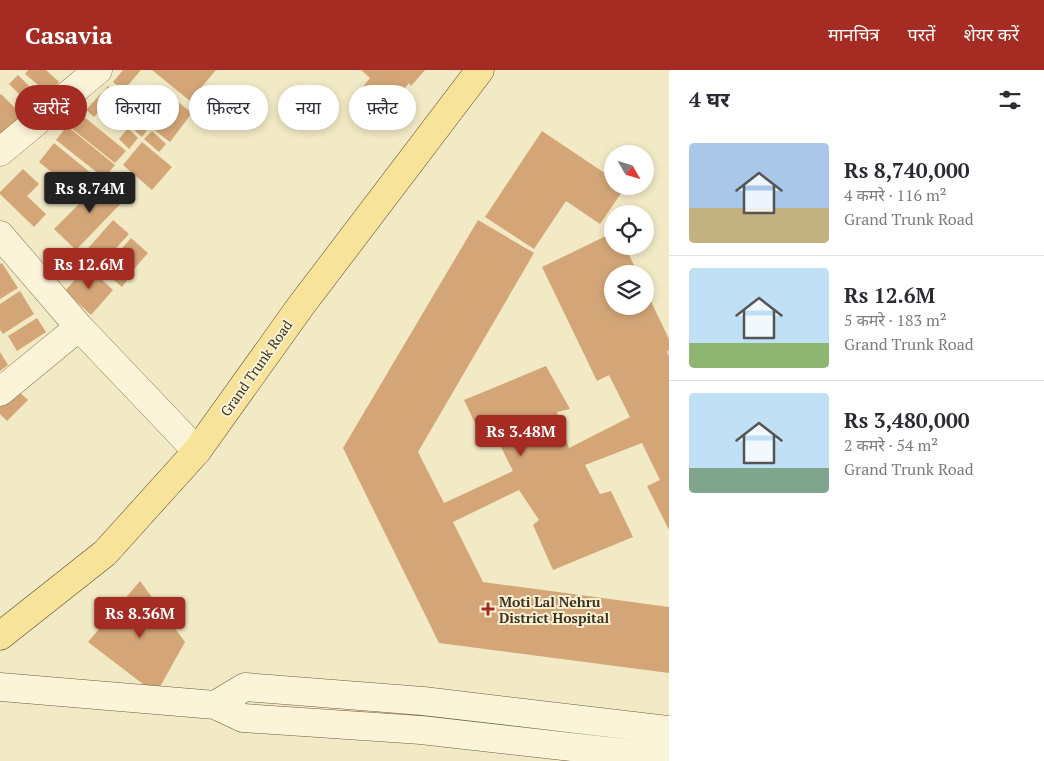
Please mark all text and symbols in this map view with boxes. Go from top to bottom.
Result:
text: Casavia [25,19,113,51]
text: मानचित्र [828,22,880,46]
text: परतें [908,22,935,46]
text: शेयर करें [963,22,1019,46]
chip: खरीदें [15,85,87,130]
chip: किराया [97,85,179,130]
chip: फ़िल्टर [189,85,268,130]
chip: नया [278,85,339,130]
chip: फ़्लैट [349,85,416,130]
text: 4 घर [689,85,729,113]
icon: filters [996,86,1024,114]
north arrow [604,145,654,195]
map controls [604,145,654,315]
text: Rs 8,740,000 [844,156,970,184]
icon: home [729,163,789,223]
pin: Rs 8.74M [38,172,142,214]
text: Rs 8.74M [55,177,125,199]
text: 4 कमरे · 116 m² [844,184,947,206]
button: locate [604,205,654,255]
text: Grand Trunk Road [844,208,974,230]
pin: Rs 12.6M [37,248,141,290]
text: Rs 12.6M [54,253,124,275]
button: layers [604,265,654,315]
text: Rs 12.6M [844,281,935,309]
icon: home [729,288,789,348]
text: 5 कमरे · 183 m² [844,309,947,331]
street label: Grand Trunk Road [216,316,296,420]
text: Grand Trunk Road [844,333,974,355]
text: Rs 3,480,000 [844,406,970,434]
icon: home [729,413,789,473]
pin: Rs 3.48M [469,414,573,457]
text: Rs 3.48M [486,420,556,442]
text: 2 कमरे · 54 m² [844,434,938,456]
text: Grand Trunk Road [844,458,974,480]
place label: Moti Lal Nehru District Hospital [499,592,609,627]
pin: Rs 8.36M [88,596,192,639]
text: Rs 8.36M [105,602,175,624]
marker: Moti Lal Nehru District Hospital [481,602,495,616]

